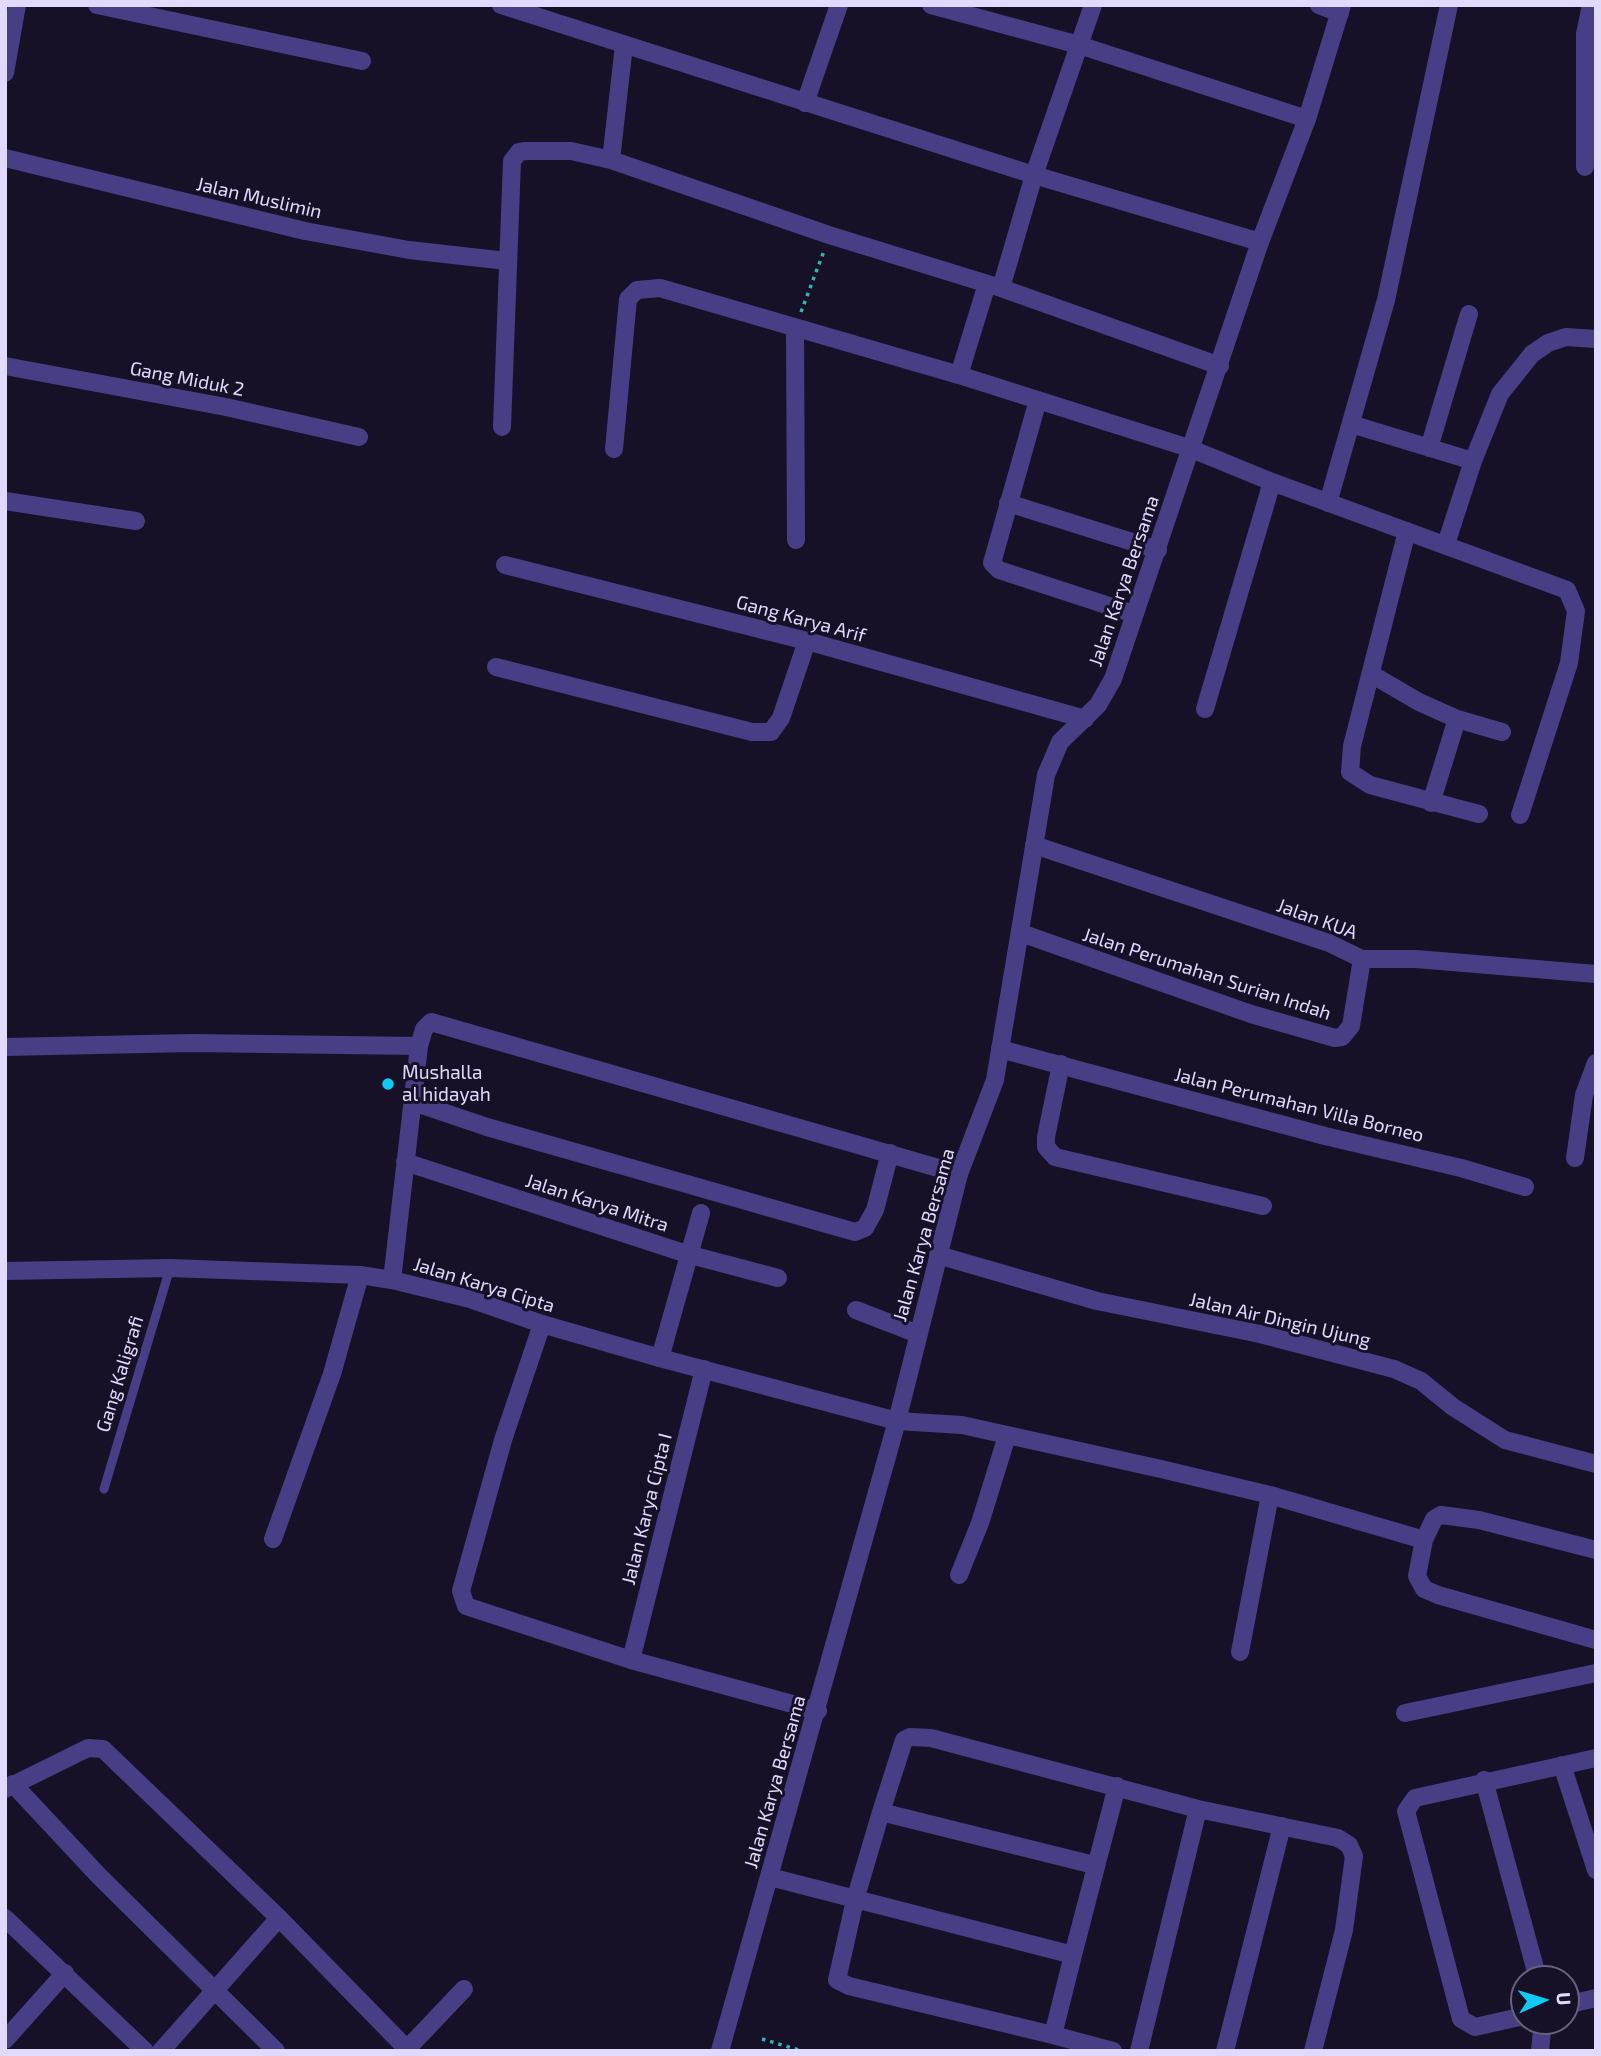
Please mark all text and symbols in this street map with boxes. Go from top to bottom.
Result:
street label: Jalan Muslimin [194,172,324,224]
street label: Gang Miduk 2 [128,357,246,401]
street label: Jalan Karya Bersama [1084,493,1164,669]
street label: Gang Karya Arif [734,591,868,647]
street label: Jalan KUA [1274,894,1360,944]
street label: Jalan Perumahan Surian Indah [1080,923,1334,1025]
place label: Mushalla al hidayah [402,1062,491,1106]
street label: Jalan Perumahan Villa Borneo [1172,1063,1426,1147]
marker: Mushalla al hidayah [380,1076,396,1092]
street label: Jalan Karya Bersama [888,1146,960,1324]
street label: Jalan Karya Mitra [523,1169,671,1237]
street label: Jalan Karya Cipta [411,1253,557,1317]
street label: Jalan Air Dingin Ujung [1187,1288,1373,1352]
street label: Gang Kaligrafi [91,1313,149,1435]
street label: Jalan Karya Cipta I [617,1431,677,1587]
street label: Jalan Karya Bersama [739,1693,811,1871]
north arrow [1510,1965,1580,2035]
text: U [1553,1991,1576,2006]

